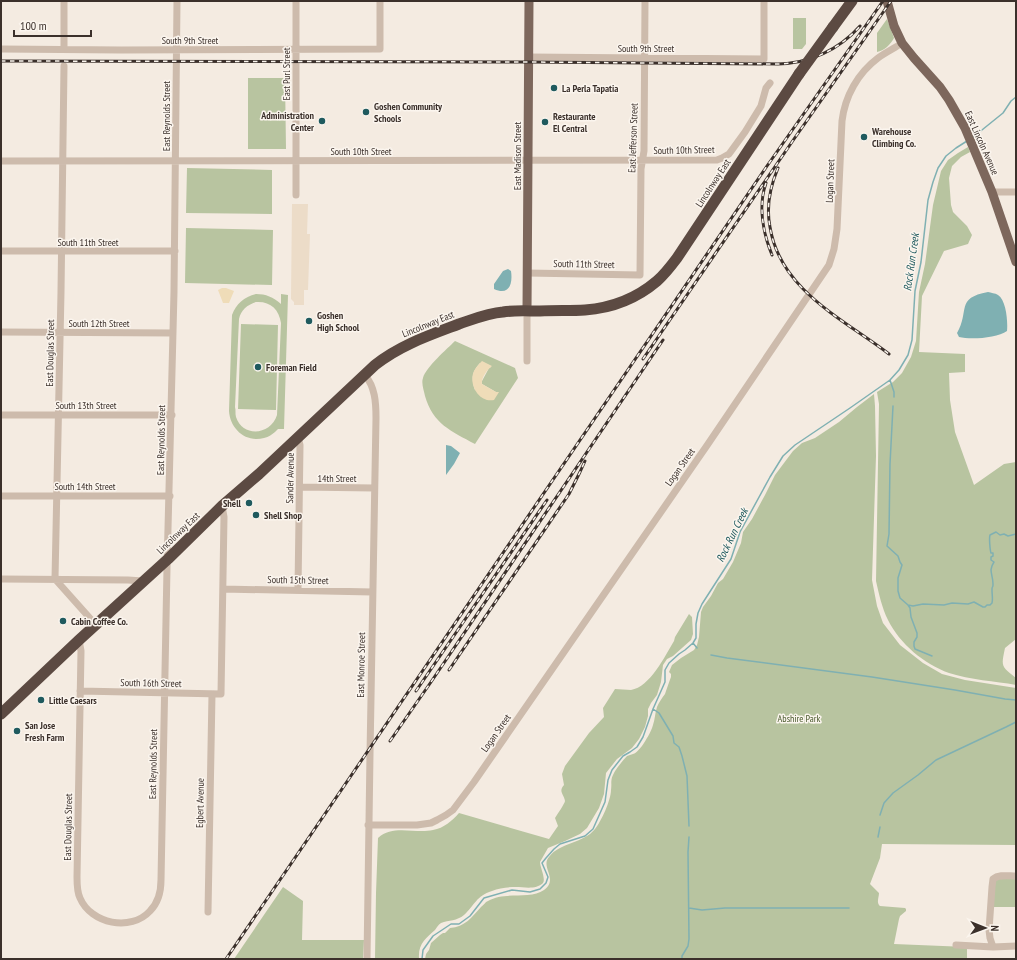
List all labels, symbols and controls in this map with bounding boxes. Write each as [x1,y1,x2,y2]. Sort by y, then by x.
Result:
scale bar [14,12,91,38]
text: 100 m [20,18,47,33]
street label: South 9th Street [162,34,219,47]
street label: South 9th Street [618,42,675,55]
street label: East Purl Street [280,47,293,101]
street label: East Reynolds Street [160,81,173,151]
place label: La Perla Tapatia [562,82,618,95]
marker: La Perla Tapatia [549,83,559,93]
place label: Goshen Community Schools [374,100,443,125]
street label: East Jefferson Street [625,103,641,173]
marker: Goshen Community Schools [361,107,371,117]
place label: Administration Center [260,109,315,134]
street label: East Lincoln Avenue [962,109,1002,177]
place label: Restaurante El Central [553,110,596,135]
marker: Administration Center [317,116,327,126]
marker: Restaurante El Central [540,117,550,127]
street label: East Madison Street [511,122,524,190]
place label: Warehouse Climbing Co. [871,125,916,150]
marker: Warehouse Climbing Co. [859,132,869,142]
street label: South 10th Street [653,143,715,157]
street label: South 10th Street [330,145,392,158]
street label: Lincolnway East [693,156,734,210]
street label: Logan Street [823,159,837,203]
water label: Rock Run Creek [900,230,922,292]
street label: South 11th Street [57,236,119,249]
street label: South 11th Street [553,257,615,271]
street label: Lincolnway East [400,308,456,340]
place label: Goshen High School [317,309,360,334]
marker: Goshen High School [304,316,314,326]
street label: South 12th Street [68,317,130,330]
street label: East Douglas Street [43,319,57,387]
place label: Foreman Field [266,361,317,374]
marker: Foreman Field [253,362,263,372]
street label: South 13th Street [55,399,117,412]
street label: East Reynolds Street [154,405,168,475]
street label: Logan Street [662,445,698,489]
street label: Sander Avenue [283,452,297,504]
street label: 14th Street [318,472,357,485]
street label: South 14th Street [54,480,116,493]
place label: Shell [223,497,242,510]
marker: Shell [244,498,254,508]
water label: Rock Run Creek [713,504,752,564]
street label: Lincolnway East [154,509,202,557]
place label: Shell Shop [264,509,302,522]
marker: Shell Shop [251,510,261,520]
street label: South 15th Street [267,573,329,587]
place label: Cabin Coffee Co. [71,615,128,628]
marker: Cabin Coffee Co. [58,616,68,626]
street label: East Monroe Street [354,632,368,698]
street label: South 16th Street [120,676,182,690]
place label: Little Caesars [49,694,97,707]
marker: Little Caesars [36,695,46,705]
street label: Logan Street [478,711,514,755]
park label: Abshire Park [778,712,821,725]
place label: San Jose Fresh Farm [25,719,65,744]
marker: San Jose Fresh Farm [12,726,22,736]
street label: East Reynolds Street [146,729,160,799]
street label: Egbert Avenue [193,778,207,828]
street label: East Douglas Street [61,793,75,861]
north arrow [965,908,1005,948]
text: N [988,925,1002,931]

